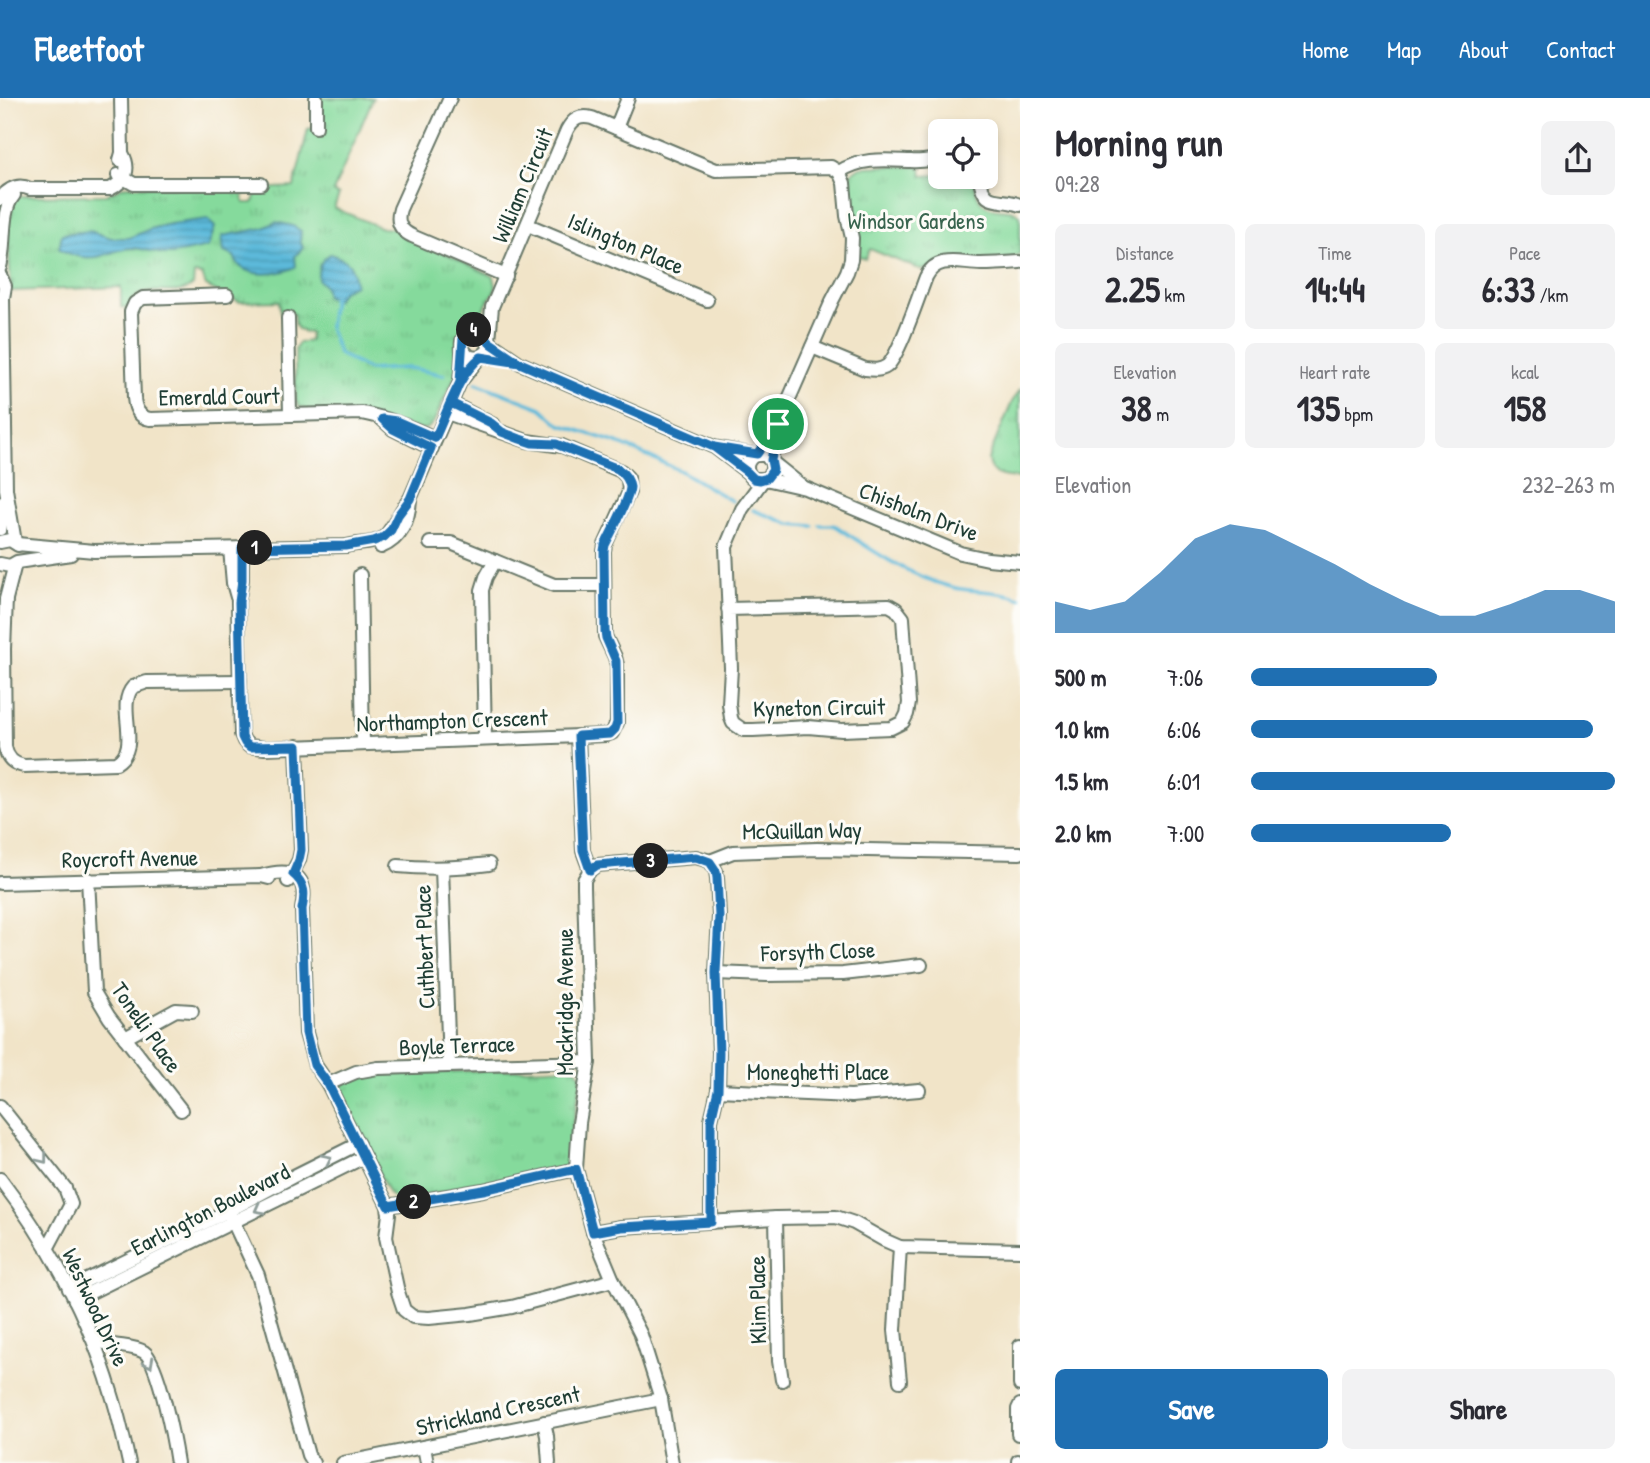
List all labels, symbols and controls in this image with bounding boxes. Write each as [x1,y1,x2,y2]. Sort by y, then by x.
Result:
text: Fleetfoot [35,27,144,71]
text: Home [1302,33,1349,65]
text: Map [1387,33,1421,65]
text: About [1459,33,1508,65]
text: Contact [1546,33,1615,65]
text: Morning run [1055,116,1223,168]
map controls [928,119,998,189]
button: locate [928,119,998,189]
button: share [1541,121,1615,195]
street label: William Circuit [484,122,561,247]
text: 09:28 [1055,168,1100,199]
street label: Islington Place [563,205,689,281]
park label: Windsor Gardens [847,205,985,236]
text: Distance [1116,240,1174,266]
text: Time [1318,240,1352,266]
text: Pace [1509,240,1541,266]
text: 2.25 [1105,266,1160,313]
text: 14:44 [1305,266,1365,313]
text: 6:33 [1482,266,1535,313]
text: km [1160,282,1185,308]
text: /km [1535,282,1568,308]
pin: 4 [456,313,491,348]
text: 4 [470,316,477,342]
text: Elevation [1113,359,1177,385]
text: Heart rate [1300,359,1370,385]
text: kcal [1511,359,1539,385]
street label: Emerald Court [158,379,281,413]
text: 38 [1121,385,1152,432]
text: 135 [1297,385,1340,432]
text: 158 [1504,385,1546,432]
pin [748,394,808,454]
text: m [1152,401,1169,427]
text: bpm [1340,401,1373,427]
icon: arrive [759,405,797,443]
text: Elevation [1055,469,1131,500]
text: 232–263 m [1522,469,1615,500]
street label: Chisholm Drive [855,474,983,548]
pin: 1 [238,531,272,566]
text: 1 [251,534,258,560]
text: 500 m [1055,662,1106,693]
text: 7:06 [1167,662,1203,693]
street label: Kyneton Circuit [753,690,886,724]
street label: Northampton Crescent [356,701,549,739]
text: 1.0 km [1055,714,1109,745]
text: 6:06 [1167,714,1201,745]
text: 1.5 km [1055,766,1108,797]
text: 6:01 [1167,766,1200,797]
street label: McQuillan Way [742,813,862,847]
text: 2.0 km [1055,818,1111,849]
text: 7:00 [1167,818,1204,849]
street label: Roycroft Avenue [62,841,198,875]
pin: 3 [634,844,668,878]
text: 3 [646,847,655,873]
street label: Cuthbert Place [406,884,442,1010]
street label: Mockridge Avenue [549,928,580,1076]
street label: Forsyth Close [759,934,876,969]
street label: Tonelli Place [104,975,190,1079]
street label: Boyle Terrace [399,1027,515,1063]
street label: Moneghetti Place [747,1056,889,1087]
one-way arrow [34,1152,47,1164]
one-way arrow [320,1154,332,1168]
street label: Earlington Boulevard [125,1156,295,1262]
pin: 2 [396,1184,432,1220]
text: 2 [409,1188,418,1214]
one-way arrow [254,1200,266,1214]
street label: Westwood Drive [55,1243,137,1371]
street label: Klim Place [741,1255,773,1345]
one-way arrow [141,1355,155,1368]
button: Save [1055,1369,1328,1449]
button: Share [1342,1369,1615,1449]
street label: Strickland Crescent [413,1377,584,1442]

